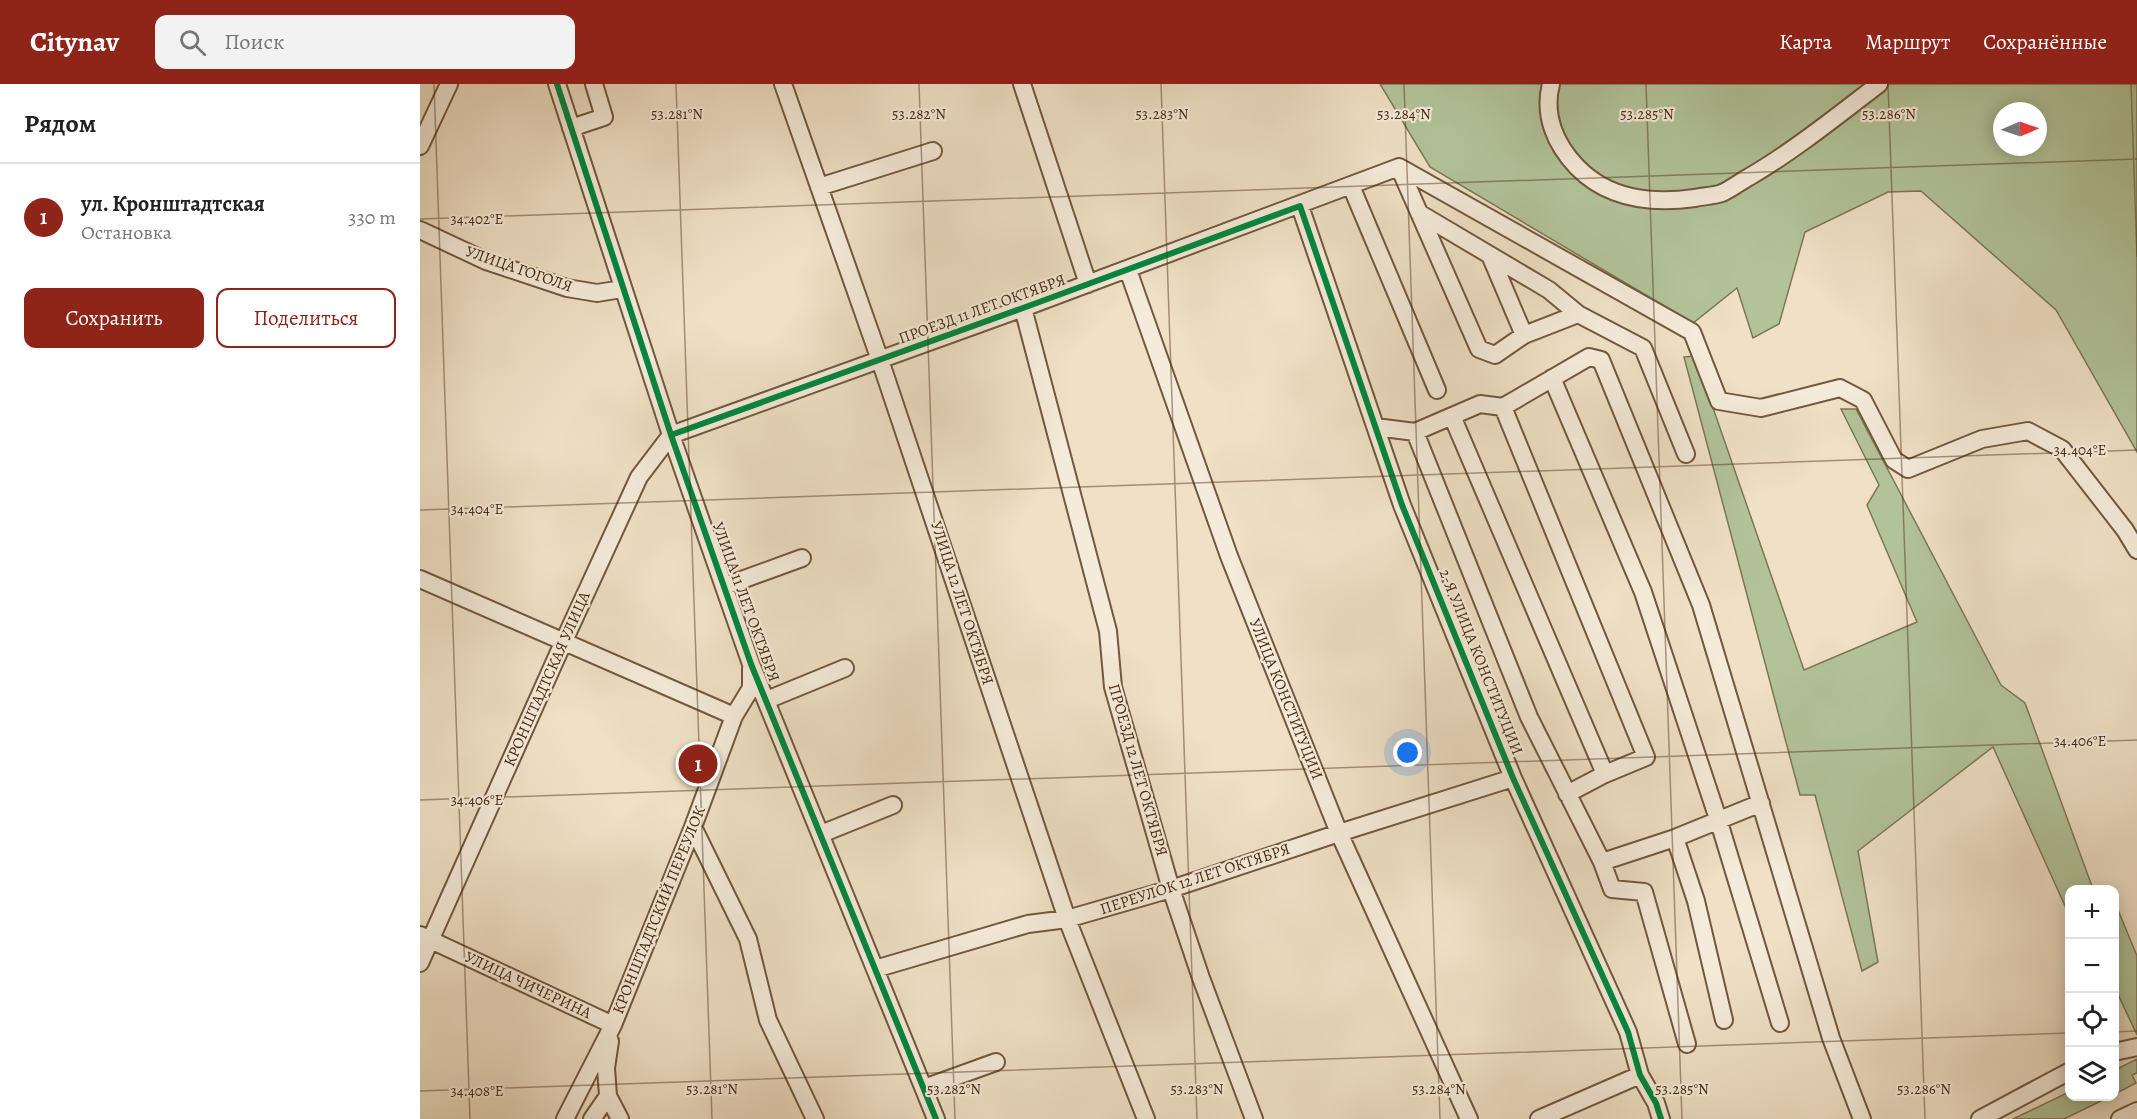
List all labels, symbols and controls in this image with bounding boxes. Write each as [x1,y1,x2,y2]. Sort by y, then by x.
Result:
search box [155,15,575,69]
text: Citynav [30,23,119,61]
icon: search [176,26,209,59]
text: Поиск [224,27,284,57]
text: Карта [1779,28,1832,56]
text: Маршрут [1865,28,1950,56]
text: Сохранённые [1983,28,2107,56]
north arrow [1993,102,2047,156]
text: 53.281°N [651,104,703,124]
text: 53.282°N [892,104,946,124]
text: 53.283°N [1135,104,1189,124]
text: 53.284°N [1377,104,1431,124]
text: 53.285°N [1620,104,1674,124]
text: 53.286°N [1862,104,1916,124]
text: Рядом [24,106,96,141]
text: ул. Кронштадтская [81,189,265,219]
text: 1 [40,204,47,231]
text: 330 m [348,204,396,231]
text: 34.402°E [451,209,503,229]
text: Остановка [81,219,172,246]
street label: УЛИЦА ГОГОЛЯ [463,240,576,298]
street label: ПРОЕЗД 11 ЛЕТ ОКТЯБРЯ [895,268,1069,350]
button: Сохранить [24,288,204,348]
button: Поделиться [216,288,396,348]
text: 34.404°E [2054,440,2106,460]
text: 34.404°E [451,499,503,519]
street label: УЛИЦА 12 ЛЕТ ОКТЯБРЯ [925,518,999,688]
street label: УЛИЦА 11 ЛЕТ ОКТЯБРЯ [707,519,785,685]
street label: 2-Я УЛИЦА КОНСТИТУЦИИ [1434,566,1528,758]
street label: КРОНШТАДТСКАЯ УЛИЦА [498,587,596,770]
street label: УЛИЦА КОНСТИТУЦИИ [1244,615,1328,783]
street label: ПРОЕЗД 12 ЛЕТ ОКТЯБРЯ [1103,681,1173,859]
text: 34.406°E [2054,731,2106,751]
your location [1393,738,1422,767]
pin: 1 [678,742,718,786]
text: 34.406°E [451,790,503,810]
street label: КРОНШТАДТСКИЙ ПЕРЕУЛОК [607,802,711,1017]
street label: ПЕРЕУЛОК 12 ЛЕТ ОКТЯБРЯ [1097,838,1293,920]
map controls [2065,885,2119,1101]
button: + [2065,885,2119,939]
button: − [2065,939,2119,993]
street label: УЛИЦА ЧИЧЕРИНА [461,946,596,1024]
button: locate [2065,993,2119,1047]
button: layers [2065,1047,2119,1101]
text: 53.281°N [686,1079,738,1099]
text: 53.282°N [927,1079,981,1099]
text: 53.283°N [1170,1079,1224,1099]
text: 53.284°N [1412,1079,1466,1099]
text: 53.285°N [1655,1079,1709,1099]
text: 53.286°N [1897,1079,1951,1099]
text: 34.408°E [450,1081,504,1101]

